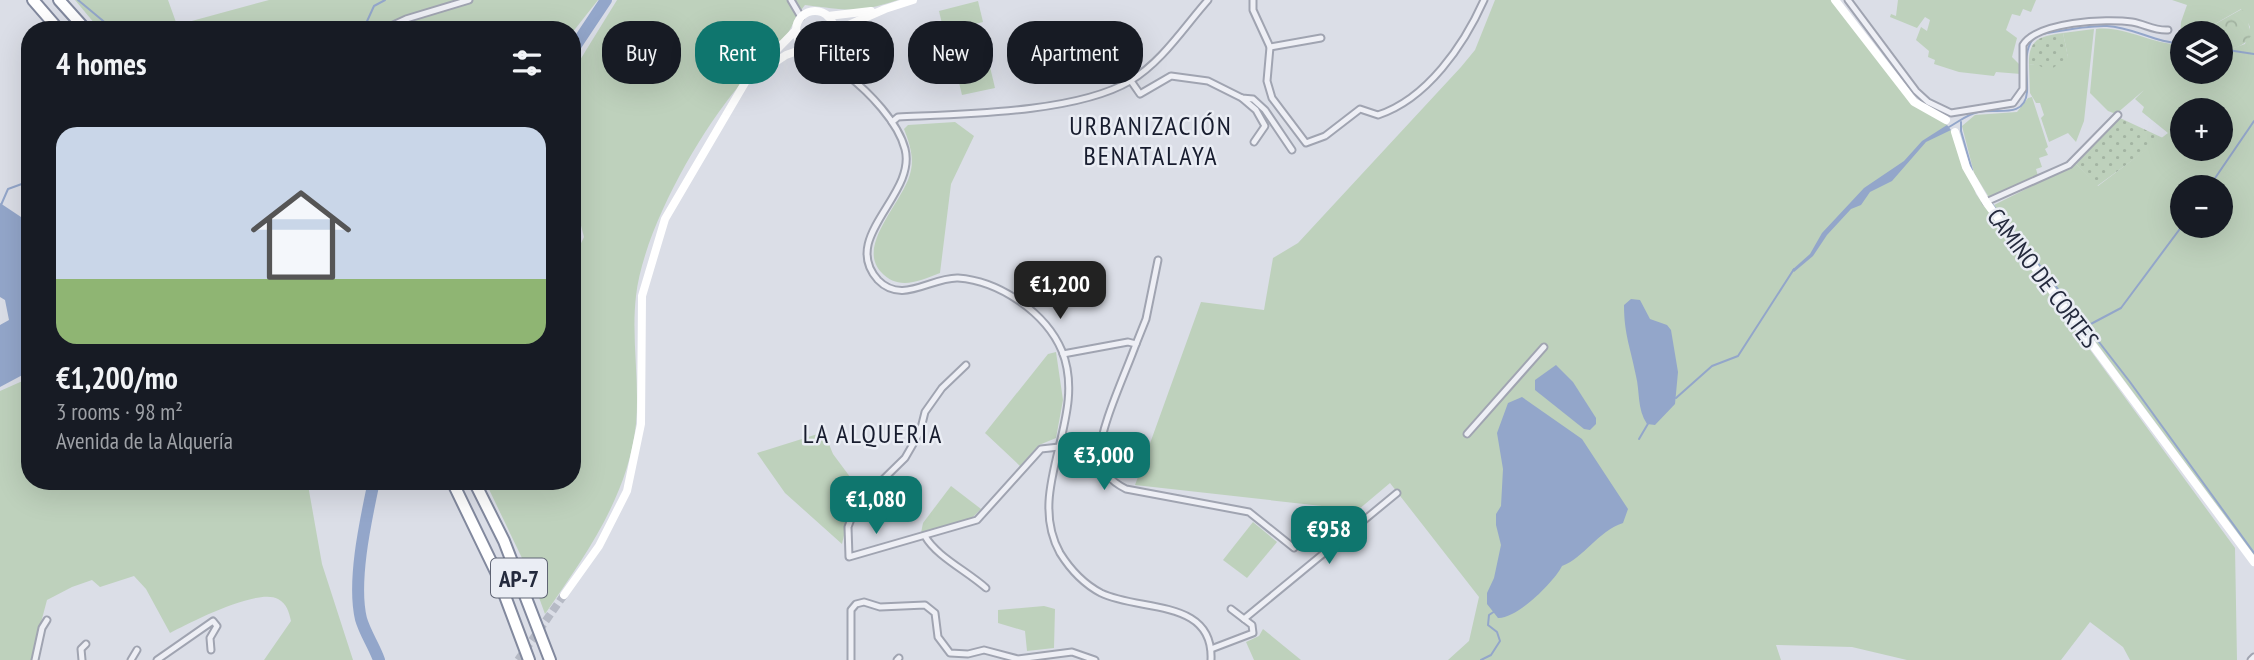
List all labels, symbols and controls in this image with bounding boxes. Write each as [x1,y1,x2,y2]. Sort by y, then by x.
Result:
chip: Buy [602,21,681,84]
chip: Rent [695,21,780,84]
chip: Filters [794,21,894,84]
chip: New [908,21,993,84]
chip: Apartment [1007,21,1143,84]
map controls [2170,21,2233,238]
button: layers [2170,21,2233,84]
text: 4 homes [56,44,147,83]
icon: filters [508,44,546,82]
button: + [2170,98,2233,161]
district label: URBANIZACIÓN BENATALAYA [1069,109,1233,172]
icon: home [238,172,364,298]
button: − [2170,175,2233,238]
street label: CAMINO DE CORTES [1980,202,2106,354]
pin: €1,200 [1003,262,1117,321]
text: €1,200 [1030,269,1090,298]
text: €1,200/mo [56,358,178,397]
text: 3 rooms · 98 m² [56,397,183,426]
district label: LA ALQUERIA [803,417,943,450]
text: Avenida de la Alquería [56,426,233,455]
pin: €3,000 [1047,433,1161,492]
text: €3,000 [1074,440,1134,469]
pin: €1,080 [819,476,933,536]
text: €1,080 [846,484,906,513]
pin: €958 [1288,506,1370,566]
text: €958 [1307,514,1351,543]
road number: AP-7 [491,558,547,598]

